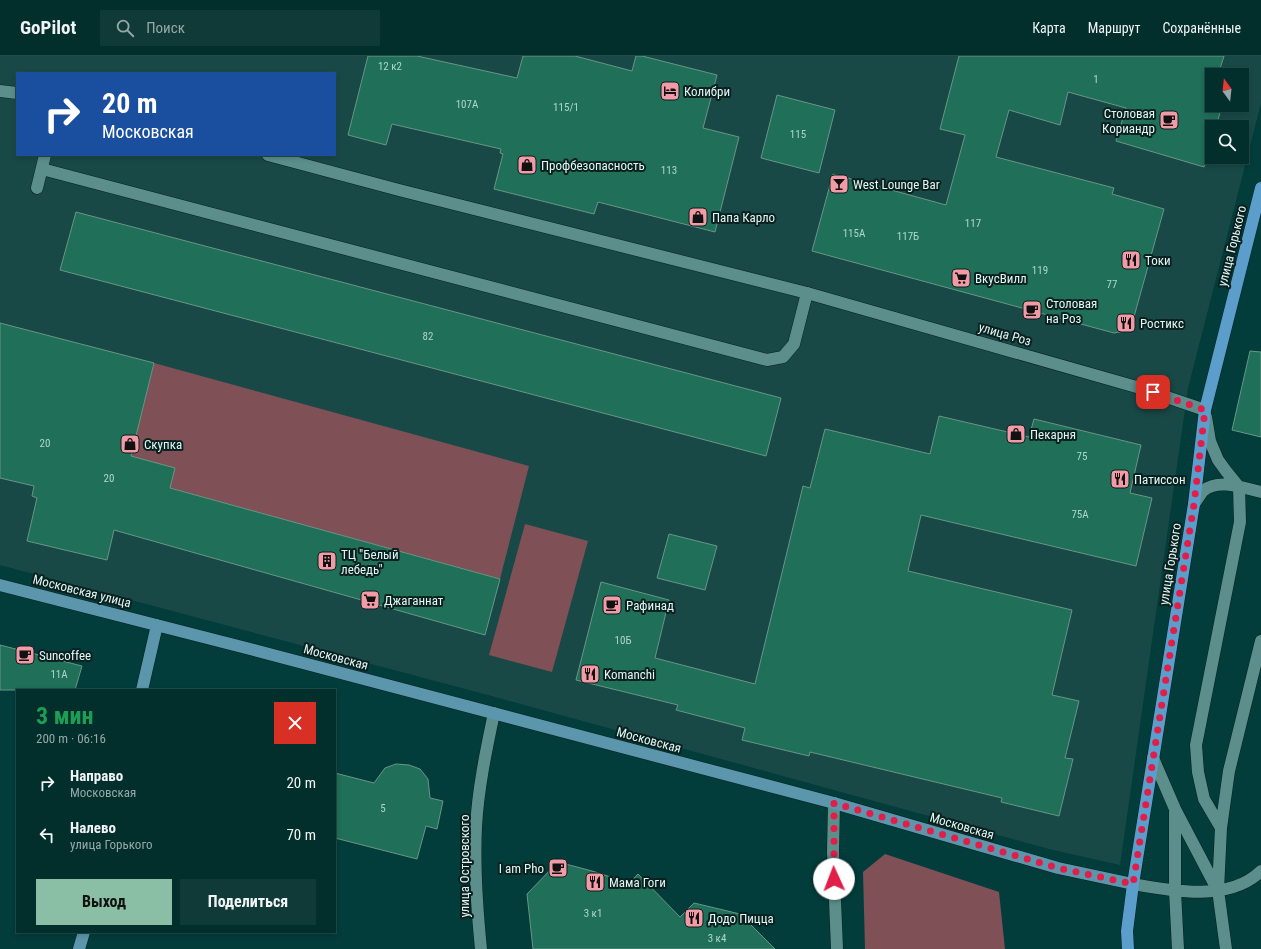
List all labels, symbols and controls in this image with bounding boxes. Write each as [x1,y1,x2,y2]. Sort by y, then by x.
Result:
search box [100,10,380,46]
text: GoPilot [20,16,76,39]
icon: search [114,17,136,39]
text: Поиск [146,19,185,37]
text: Карта [1032,20,1066,36]
text: Маршрут [1088,20,1140,36]
text: Сохранённые [1162,20,1241,36]
house number: 12 к2 [378,60,402,73]
north arrow [1205,68,1249,112]
map controls [1205,68,1249,164]
house number: 1 [1093,73,1099,86]
hotel icon: Колибри [659,80,681,102]
place label: Колибри [684,84,730,99]
text: 20 m [102,87,158,120]
icon: right [36,88,88,140]
house number: 107А [456,98,479,111]
house number: 115/1 [553,101,579,114]
place label: Столовая Кориандр [1102,106,1155,136]
cafe icon: Столовая Кориандр [1158,109,1180,131]
button: search [1205,120,1249,164]
text: Московская [102,121,194,142]
house number: 115 [790,128,806,141]
shop icon: Профбезопасность [516,154,538,176]
place label: Профбезопасность [541,158,645,173]
house number: 113 [661,164,677,177]
bar icon: West Lounge Bar [828,173,850,195]
place label: West Lounge Bar [853,177,940,192]
street label: улица Горького [1215,204,1249,288]
shop icon: Папа Карло [687,206,709,228]
place label: Папа Карло [712,210,775,225]
house number: 117 [965,217,981,230]
house number: 115А [843,227,866,240]
house number: 117Б [897,230,919,243]
restaurant icon: Токи [1120,249,1142,271]
place label: Токи [1145,253,1171,268]
house number: 119 [1032,264,1048,277]
supermarket icon: ВкусВилл [950,267,972,289]
place label: ВкусВилл [975,271,1027,286]
house number: 77 [1107,278,1117,291]
place label: Столовая на Роз [1046,296,1097,326]
cafe icon: Столовая на Роз [1021,299,1043,321]
restaurant icon: Ростикс [1115,312,1137,334]
place label: Ростикс [1140,316,1184,331]
street label: улица Роз [977,319,1033,349]
house number: 82 [423,330,433,343]
pin [1136,375,1170,409]
icon: arrive [1142,381,1164,403]
shop icon: Пекарня [1005,423,1027,445]
place label: Пекарня [1030,427,1076,442]
shop icon: Скупка [119,433,141,455]
house number: 20 [40,437,50,450]
place label: Скупка [144,437,182,452]
house number: 75 [1077,450,1087,463]
restaurant icon: Патиссон [1109,468,1131,490]
house number: 20 [104,472,114,485]
place label: Патиссон [1134,472,1186,487]
house number: 75А [1071,508,1089,521]
street label: улица Горького [1156,522,1184,606]
place label: ТЦ "Белый лебедь" [341,547,399,577]
building icon: ТЦ "Белый лебедь" [316,550,338,572]
street label: Московская улица [31,572,133,610]
supermarket icon: Джаганнат [359,589,381,611]
place label: Джаганнат [384,593,444,608]
cafe icon: Рафинад [601,594,623,616]
place label: Рафинад [626,598,674,613]
house number: 10Б [615,634,631,647]
street label: Московская [302,641,370,673]
cafe icon: Suncoffee [14,644,36,666]
place label: Suncoffee [39,648,91,663]
restaurant icon: Komanchi [579,663,601,685]
place label: Komanchi [604,667,655,682]
house number: 11А [50,668,68,681]
text: 3 мин [36,702,94,730]
button: close [274,702,316,744]
street label: Московская [615,724,683,756]
text: 200 m · 06:16 [36,731,106,746]
text: Направо [70,767,123,785]
icon: right [36,772,58,794]
text: 20 m [286,774,316,792]
text: Московская [70,785,136,800]
house number: 5 [380,802,386,815]
street label: Московская [928,810,996,842]
street label: улица Островского [457,814,472,918]
text: Налево [70,819,116,837]
icon: left [36,824,58,846]
text: 70 m [286,826,316,844]
text: улица Горького [70,837,153,852]
cafe icon: I am Pho [547,857,569,879]
position arrow [813,858,855,900]
place label: I am Pho [499,861,544,876]
restaurant icon: Мама Гоги [584,871,606,893]
place label: Мама Гоги [609,875,666,890]
button: Выход [36,879,172,925]
button: Поделиться [180,879,316,925]
house number: 3 к1 [584,907,602,920]
restaurant icon: Додо Пицца [683,907,705,929]
place label: Додо Пицца [708,911,774,926]
house number: 3 к4 [708,932,727,945]

